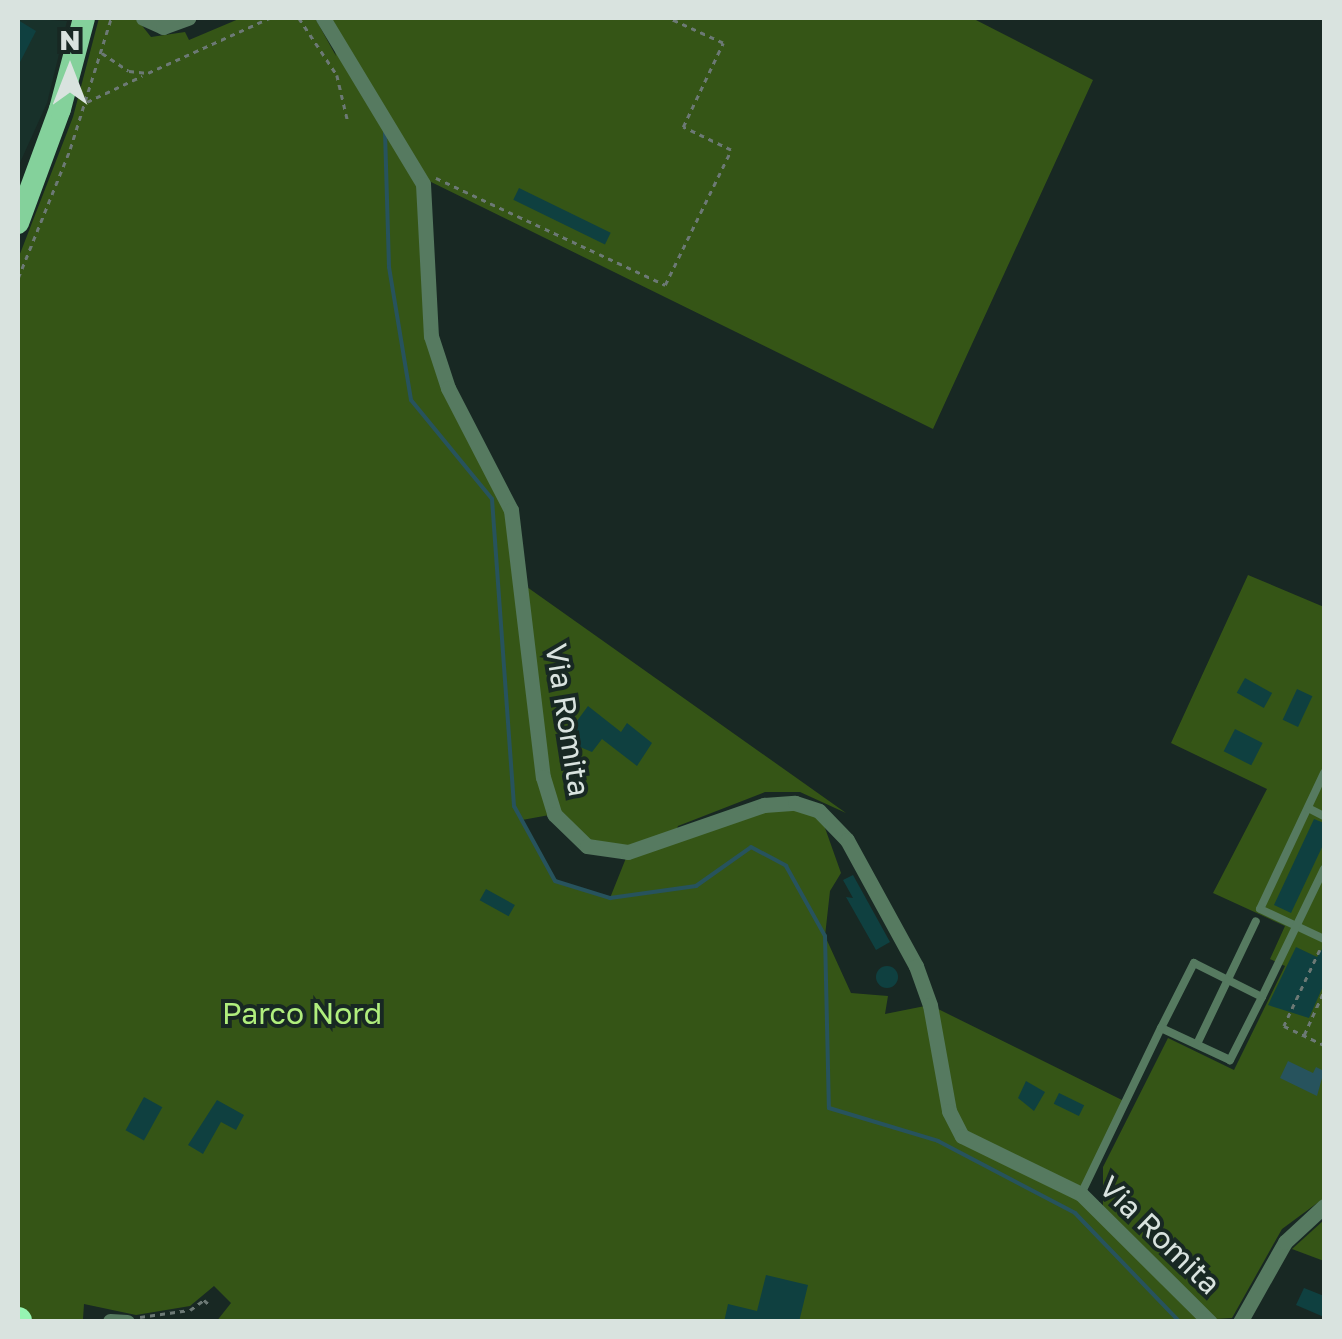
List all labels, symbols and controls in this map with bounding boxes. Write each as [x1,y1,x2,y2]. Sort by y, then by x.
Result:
north arrow [20,20,120,120]
text: N [59,23,81,56]
street label: Via Romita [538,641,598,799]
park label: Parco Nord [222,995,382,1031]
street label: Via Romita [1092,1168,1228,1302]

